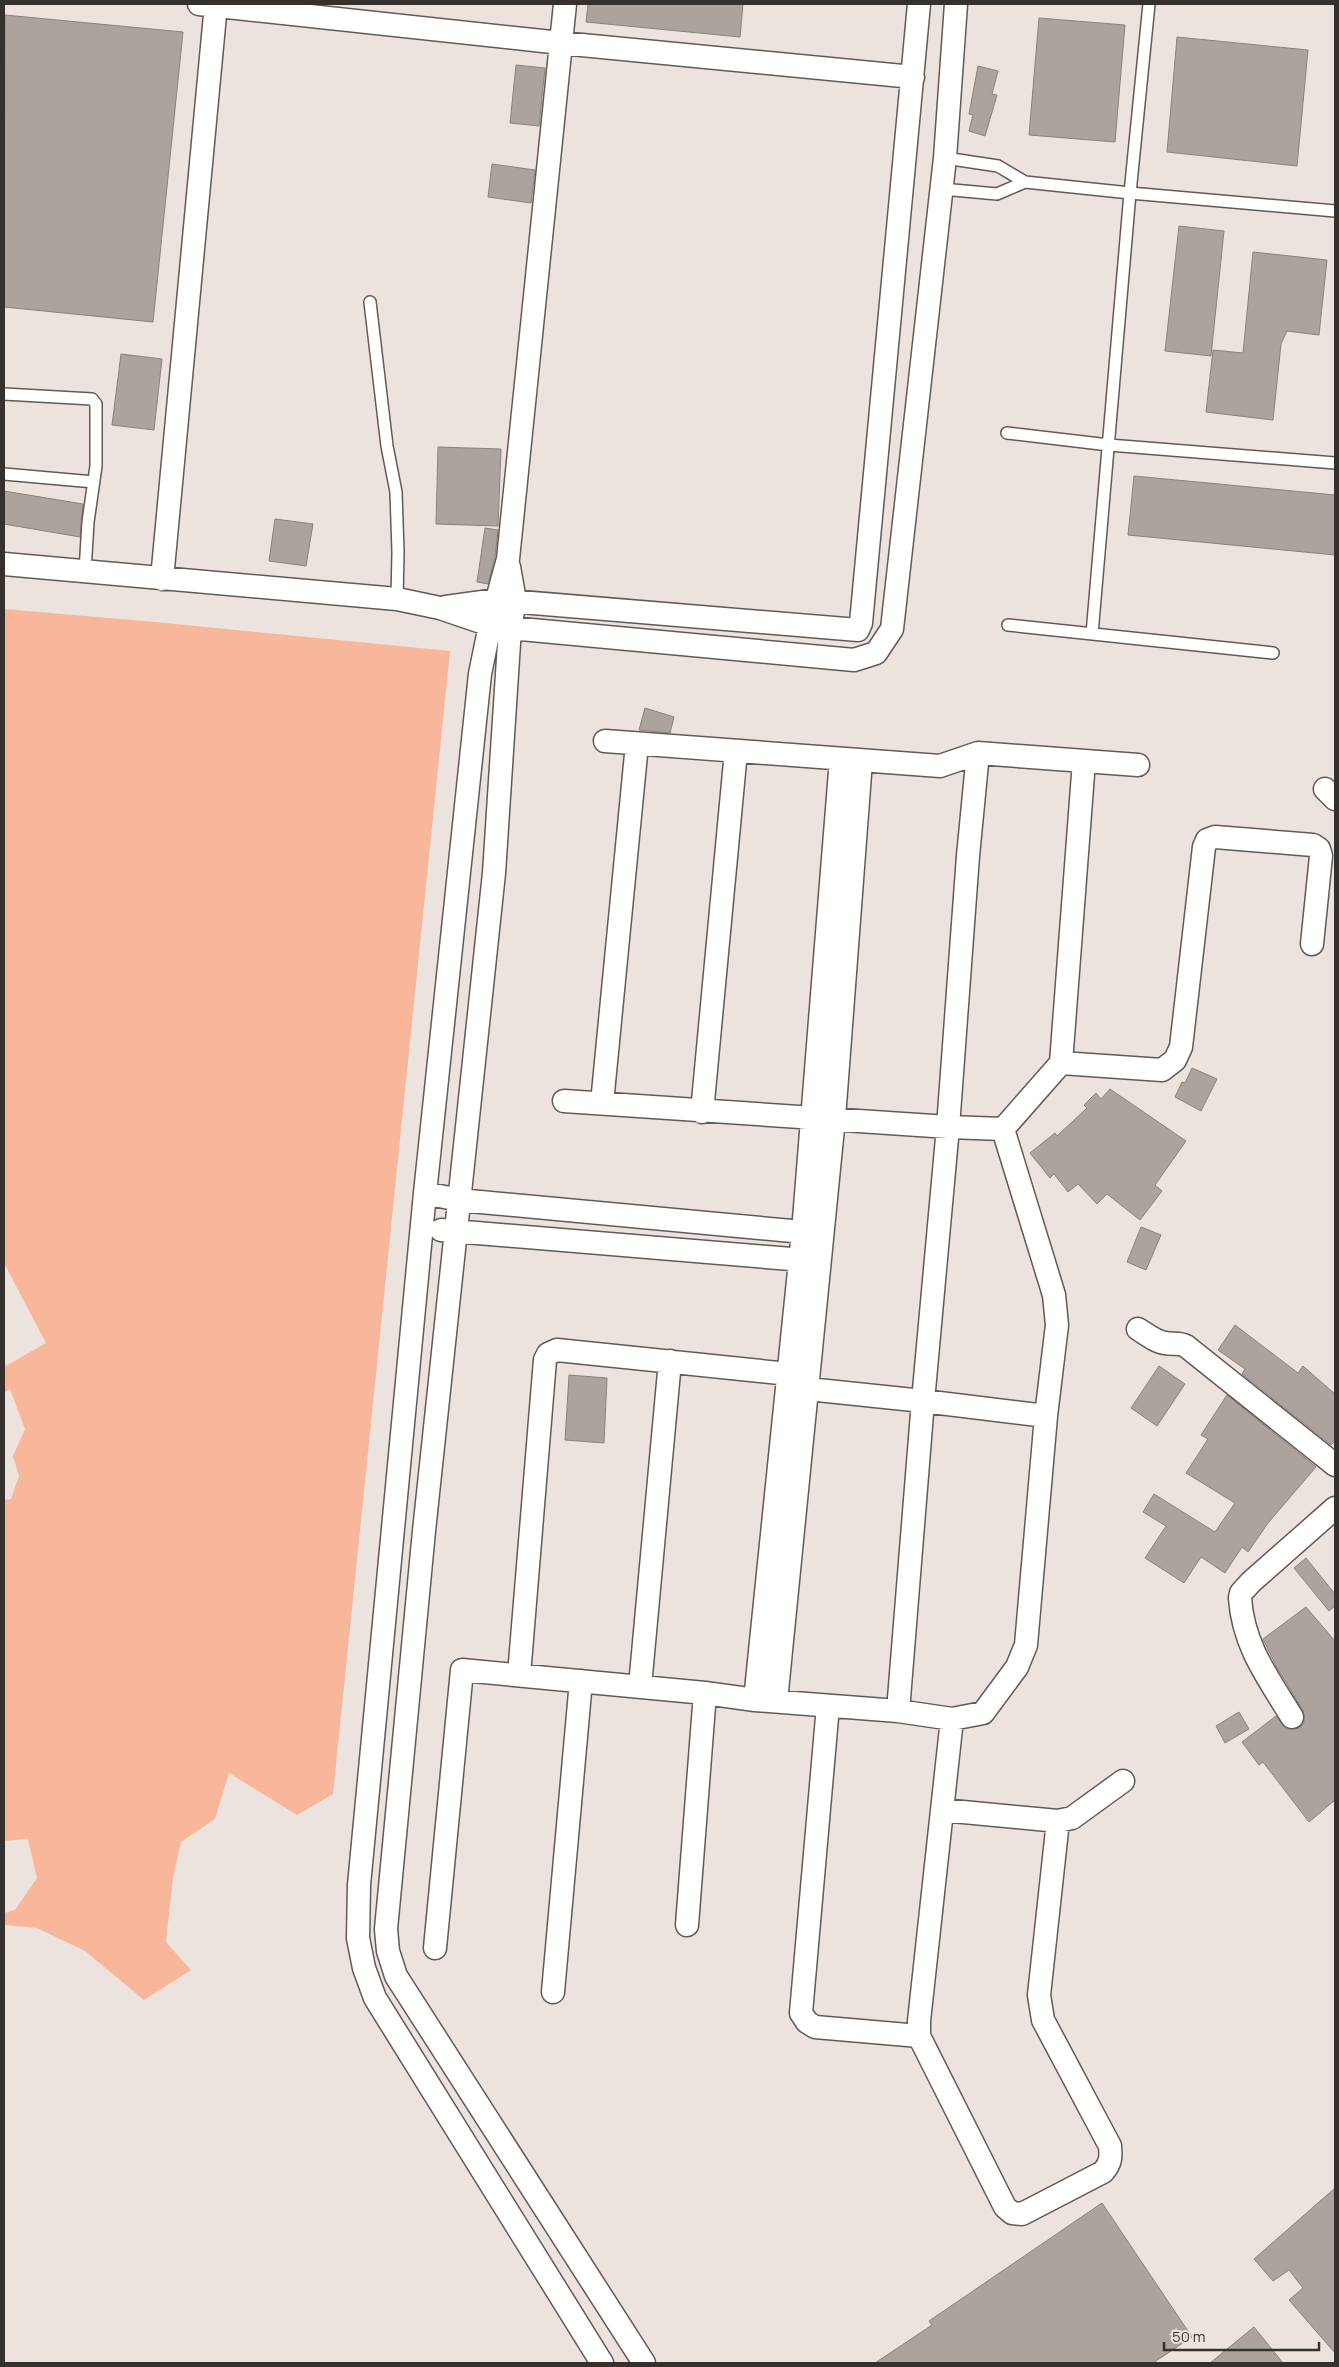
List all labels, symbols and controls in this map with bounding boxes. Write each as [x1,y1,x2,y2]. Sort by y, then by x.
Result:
scale bar [1164,2320,1319,2352]
text: 50 m [1172,2326,1206,2347]

